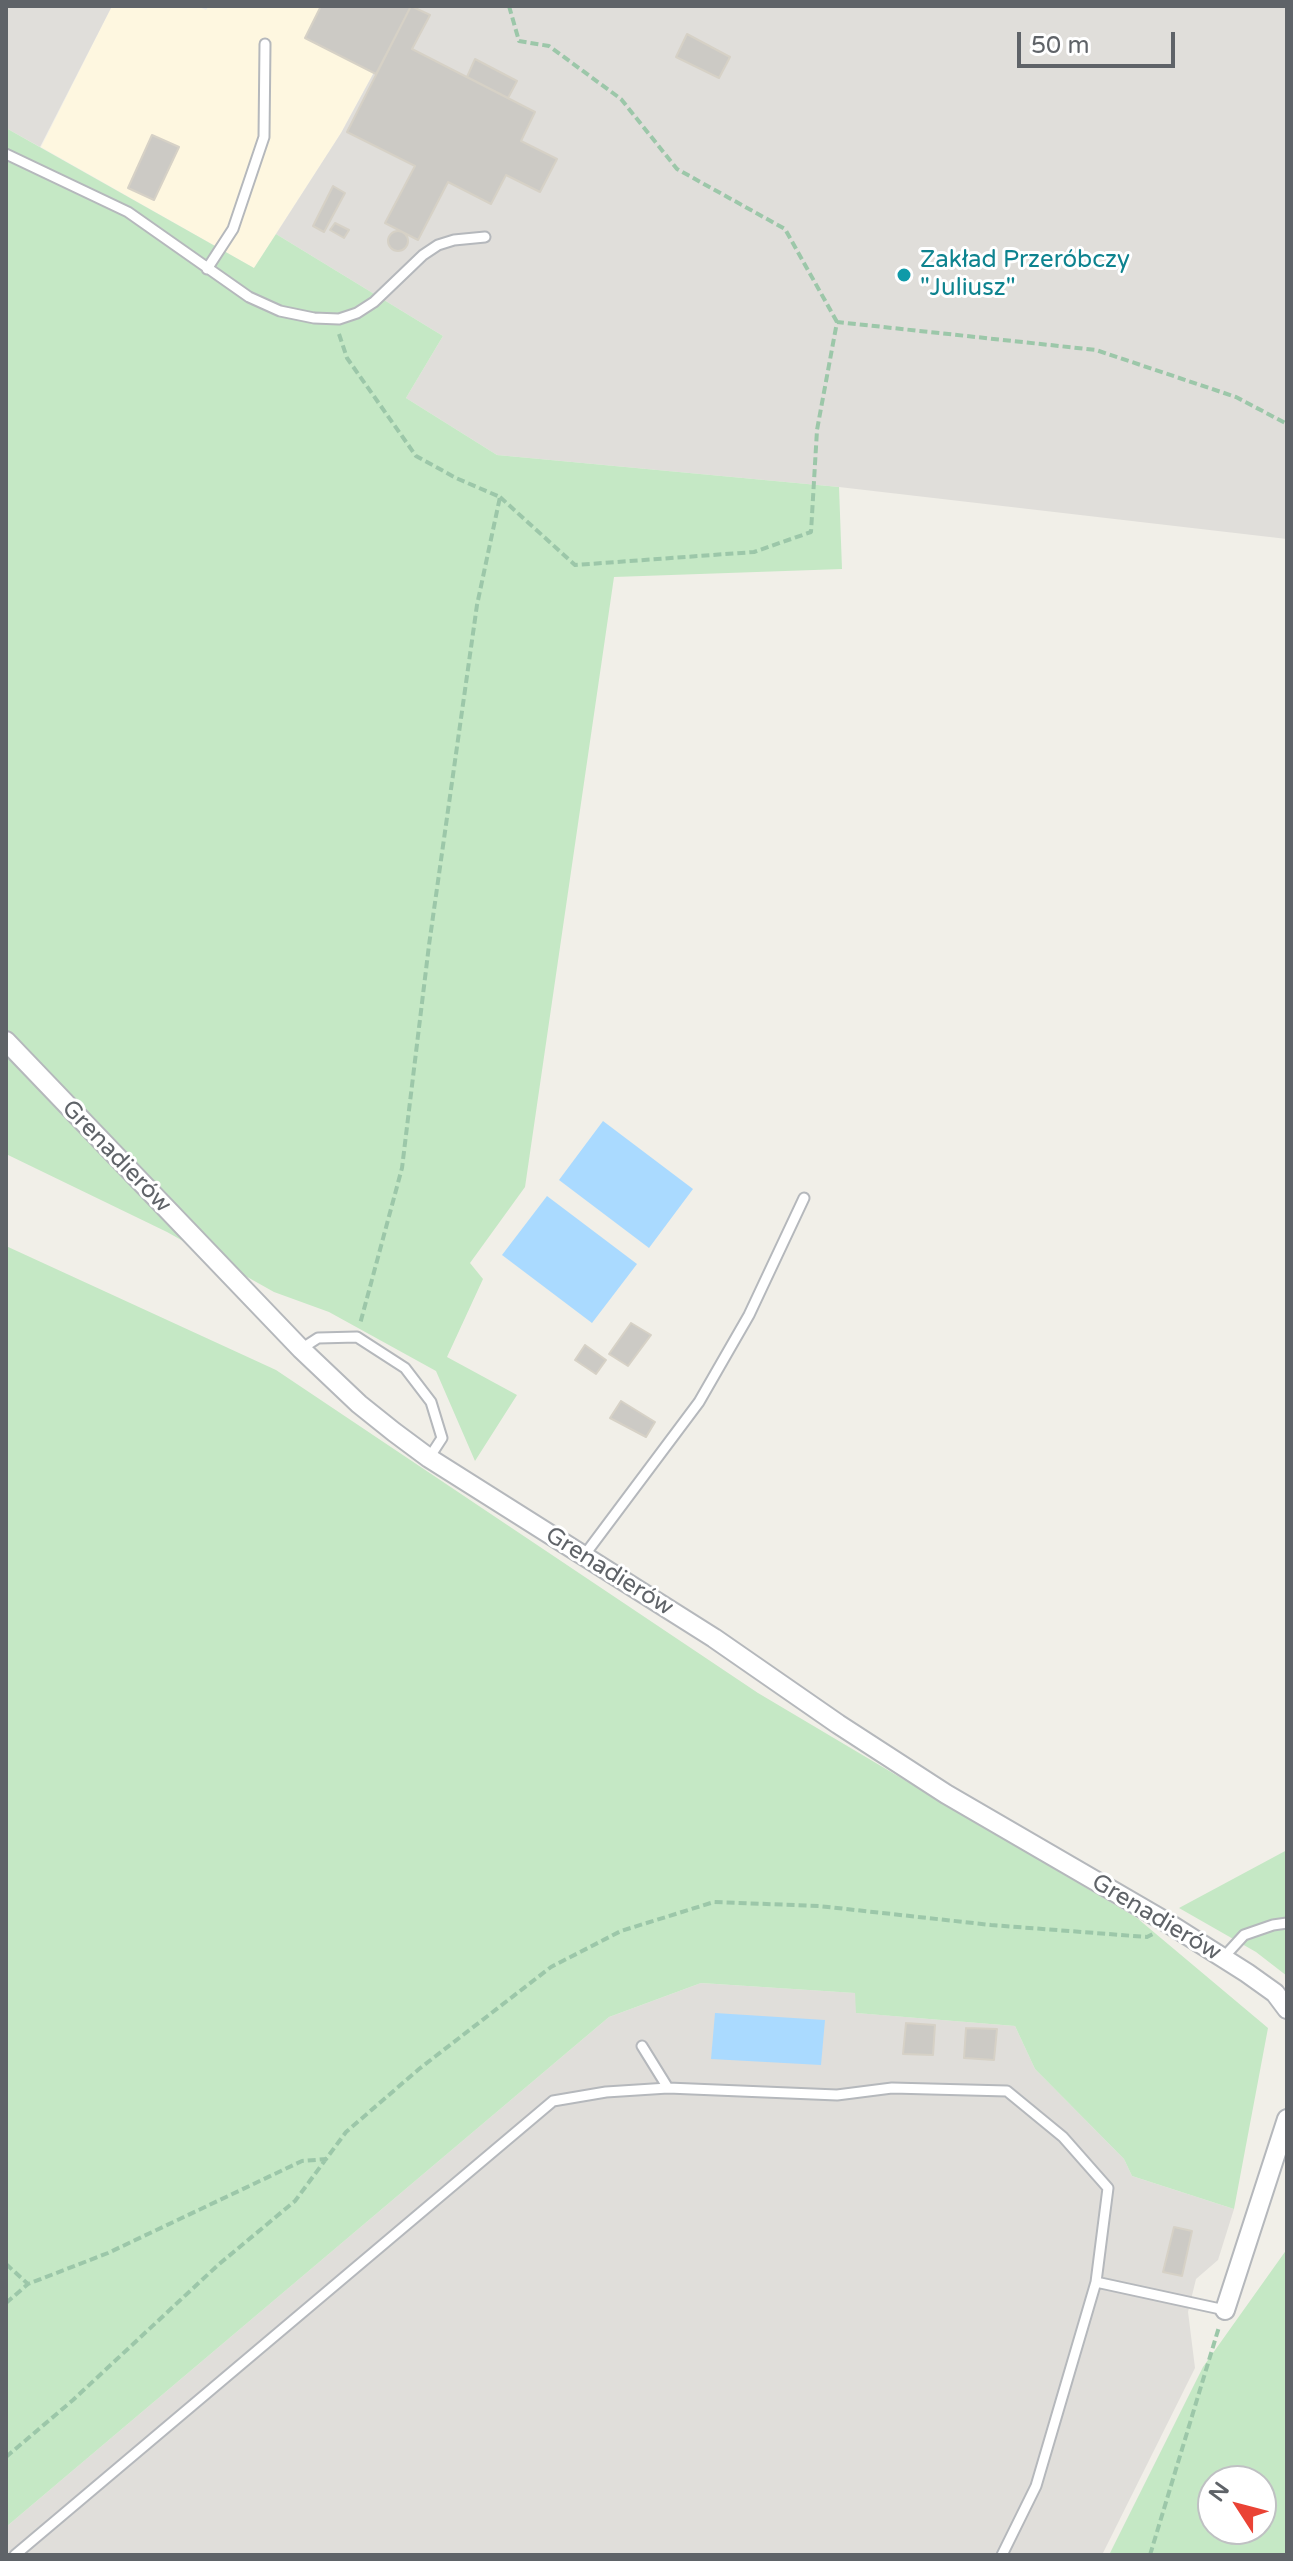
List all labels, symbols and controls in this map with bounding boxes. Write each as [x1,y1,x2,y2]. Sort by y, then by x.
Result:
scale bar [1021,16,1179,66]
text: 50 m [1031,31,1089,60]
place label: Zakład Przeróbczy "Juliusz" [920,247,1130,303]
marker: Zakład Przeróbczy "Juliusz" [895,266,913,284]
street label: Grenadierów [55,1095,177,1219]
street label: Grenadierów [540,1521,678,1623]
street label: Grenadierów [1086,1868,1226,1968]
north arrow [1197,2465,1277,2545]
text: N [1203,2477,1235,2507]

